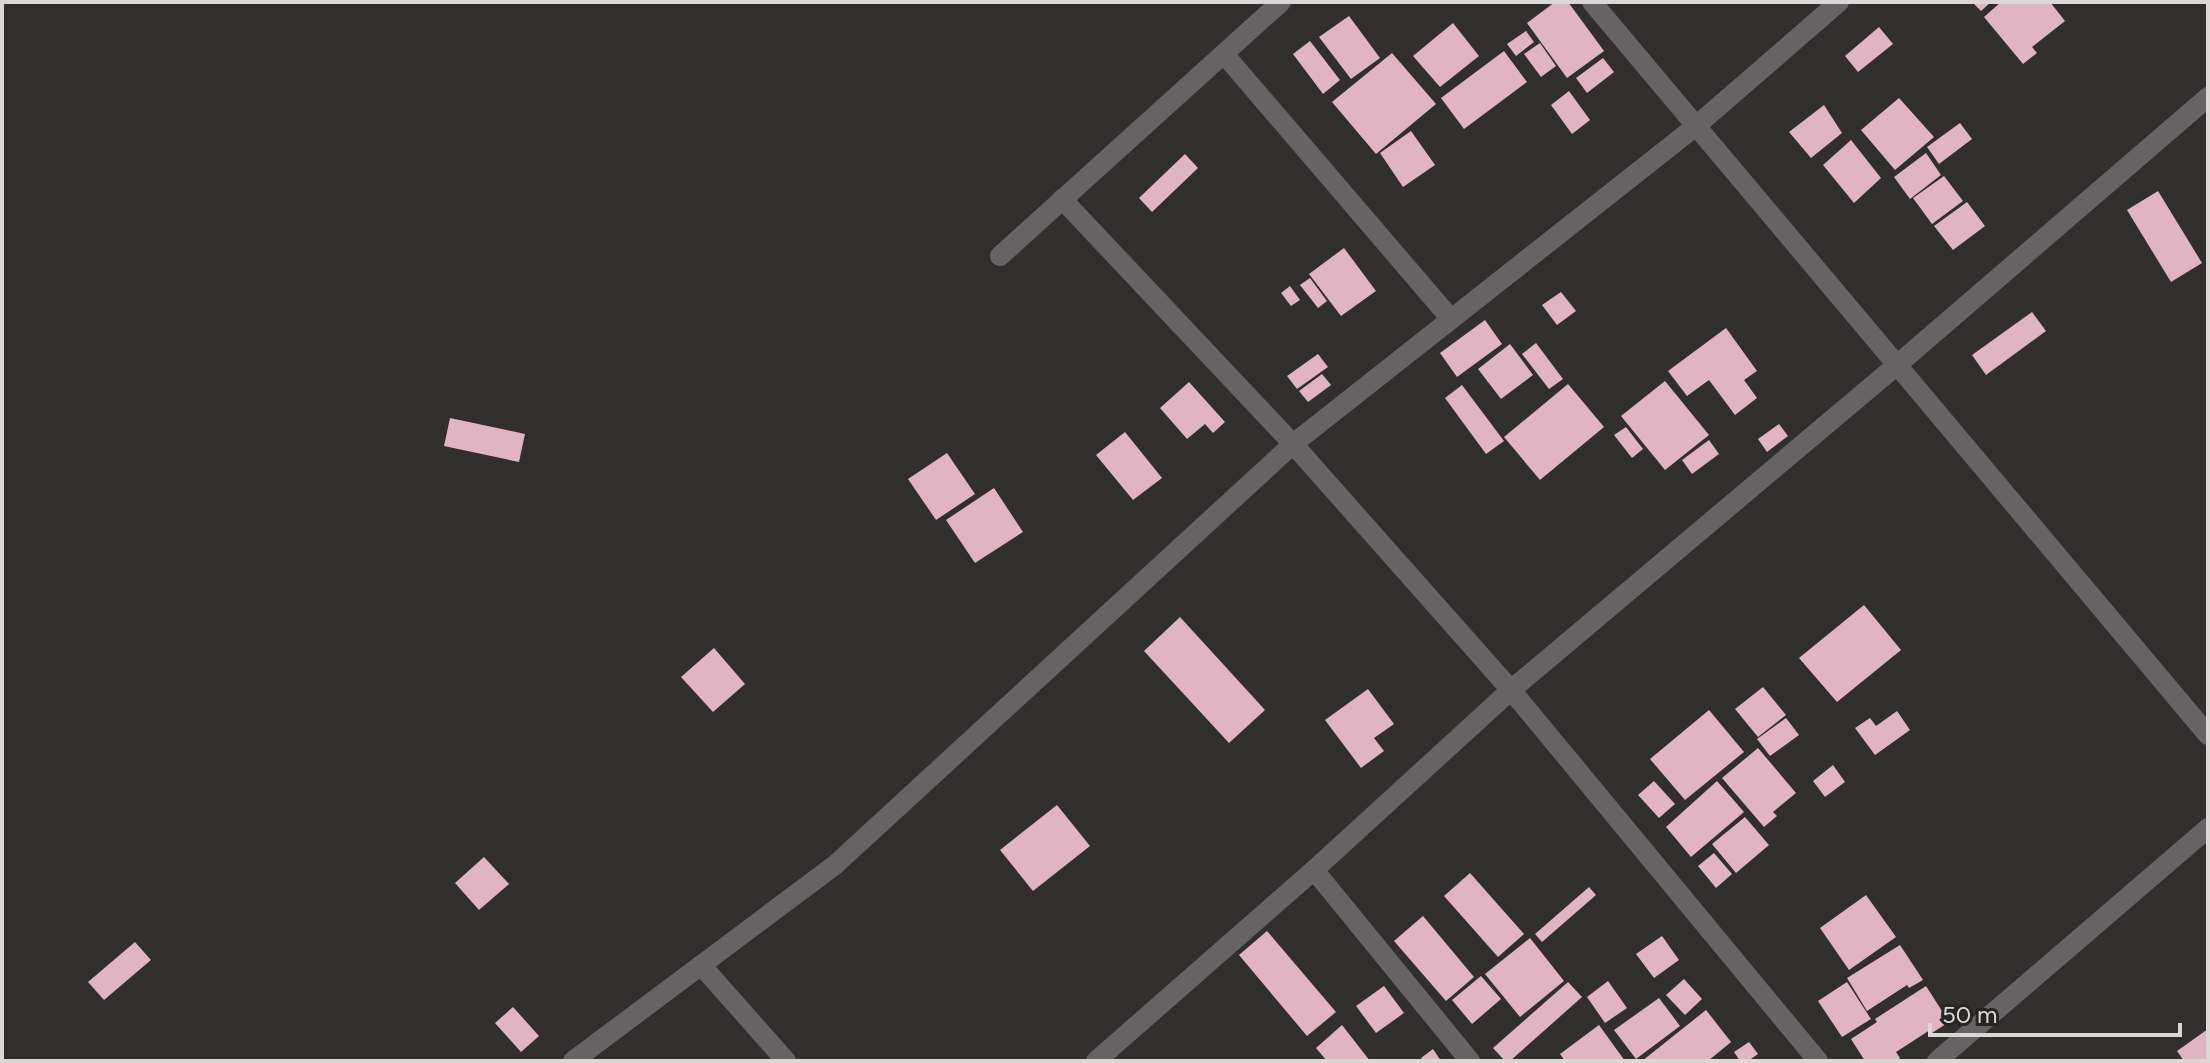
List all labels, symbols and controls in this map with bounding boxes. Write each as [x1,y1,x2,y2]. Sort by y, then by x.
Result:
scale bar [1930,987,2180,1037]
text: 50 m [1942,1000,1998,1029]

